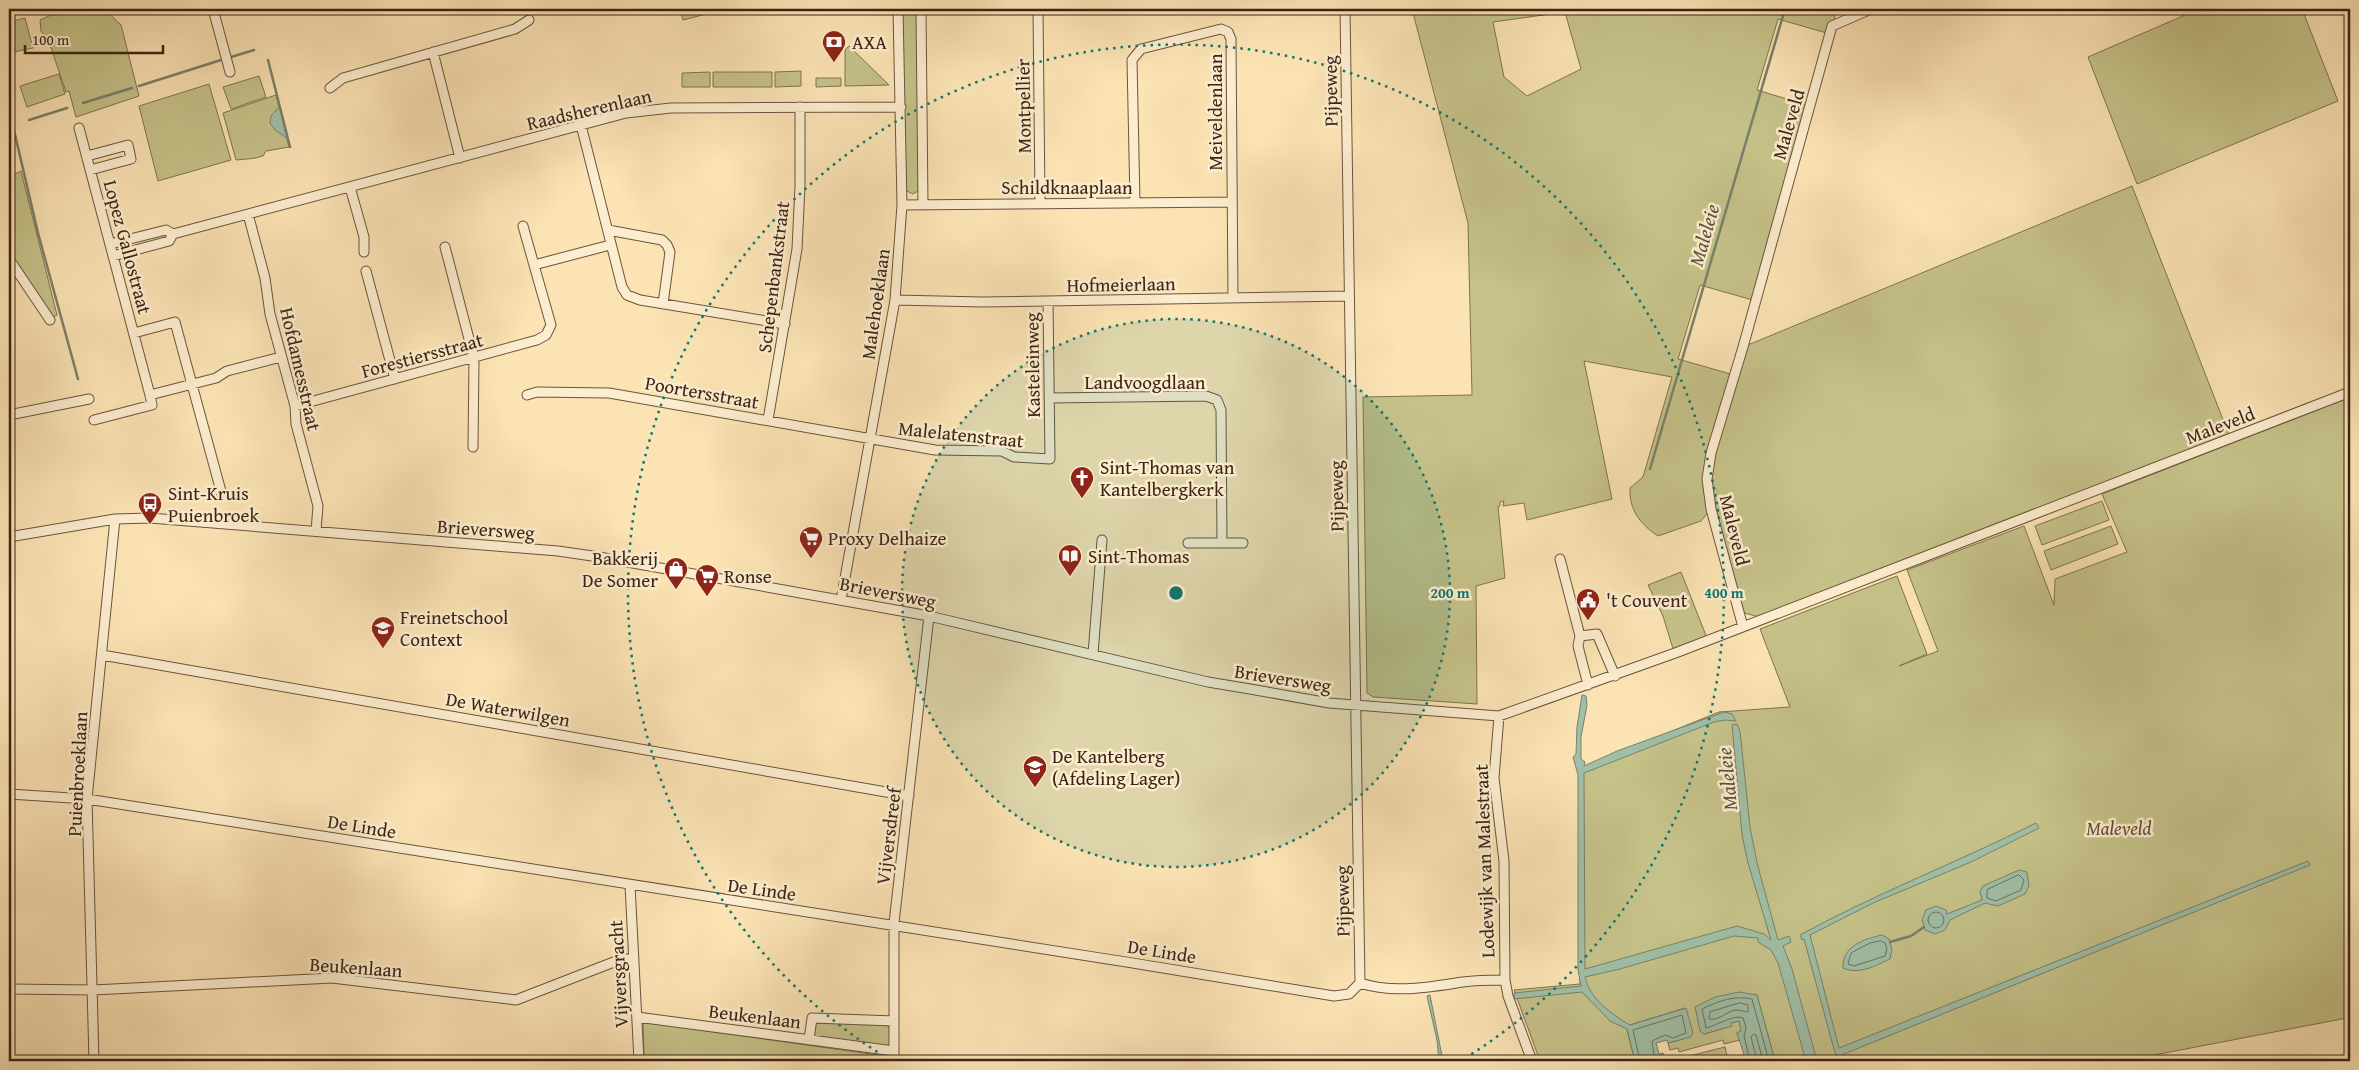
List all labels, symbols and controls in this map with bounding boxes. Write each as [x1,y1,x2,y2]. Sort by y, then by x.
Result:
scale bar [25,22,162,54]
place label: AXA [852,28,887,56]
text: 100 m [32,29,70,50]
bank icon: AXA [821,29,847,63]
street label: Meiveldenlaan [1201,53,1229,170]
street label: Pijpeweg [1315,55,1345,127]
street label: Montpellier [1008,58,1038,154]
street label: Raadsherenlaan [524,81,654,137]
street label: Maleveld [1765,85,1812,163]
street label: Schildknaaplaan [1001,173,1133,201]
street label: Lopez Gallostraat [97,177,159,317]
street label: Schepenbankstraat [750,199,796,354]
water label: Maleleie [1681,200,1726,269]
street label: Malehoeklaan [853,246,897,361]
street label: Hofmeierlaan [1066,269,1176,299]
street label: Hofdamesstraat [273,304,329,434]
street label: Kasteleinweg [1017,312,1047,418]
street label: Forestiersstraat [358,325,486,385]
street label: Poortersstraat [643,368,761,416]
street label: Landvoogdlaan [1084,368,1206,396]
street label: Maleveld [2181,399,2260,451]
street label: Malelatenstraat [897,413,1025,455]
place label: Sint-Thomas van Kantelbergkerk [1100,453,1235,503]
street label: Pijpeweg [1321,460,1351,532]
church icon: Sint-Thomas van Kantelbergkerk [1069,465,1095,499]
place label: Sint-Kruis Puienbroek [168,479,259,529]
bus stop icon: Sint-Kruis Puienbroek [137,491,163,525]
street label: Maleveld [1713,492,1758,569]
street label: Brieversweg [436,512,536,546]
place label: Proxy Delhaize [828,524,946,552]
supermarket icon: Proxy Delhaize [798,525,824,559]
place label: Sint-Thomas [1088,542,1190,570]
library icon: Sint-Thomas [1057,543,1083,577]
place label: Bakkerij De Somer [582,544,658,594]
shop icon: Bakkerij De Somer [663,556,689,590]
place label: Ronse [724,562,772,590]
supermarket icon: Ronse [694,563,720,597]
street label: Brieversweg [837,569,939,615]
text: 200 m [1430,582,1470,603]
text: 400 m [1704,582,1744,603]
centre of rings [1167,584,1185,602]
place label: 't Couvent [1606,586,1688,614]
public building icon: 't Couvent [1575,587,1601,621]
place label: Freinetschool Context [400,603,508,653]
school or university icon: Freinetschool Context [370,615,396,649]
street label: Brieversweg [1233,657,1334,700]
street label: De Waterwilgen [444,684,573,734]
street label: Puienbroeklaan [60,711,94,837]
place label: De Kantelberg (Afdeling Lager) [1052,742,1180,792]
water label: Maleleie [1709,746,1744,812]
school or university icon: De Kantelberg (Afdeling Lager) [1022,754,1048,788]
street label: Lodewijk van Malestraat [1467,763,1501,958]
street label: Vijversdreef [868,784,908,886]
street label: De Linde [326,807,398,845]
park label: Maleveld [2086,814,2152,842]
street label: Pijpeweg [1327,865,1357,937]
street label: De Linde [726,870,798,908]
street label: Vijversgracht [601,919,635,1029]
street label: De Linde [1126,932,1198,970]
street label: Beukenlaan [309,950,404,984]
street label: Beukenlaan [707,996,803,1036]

